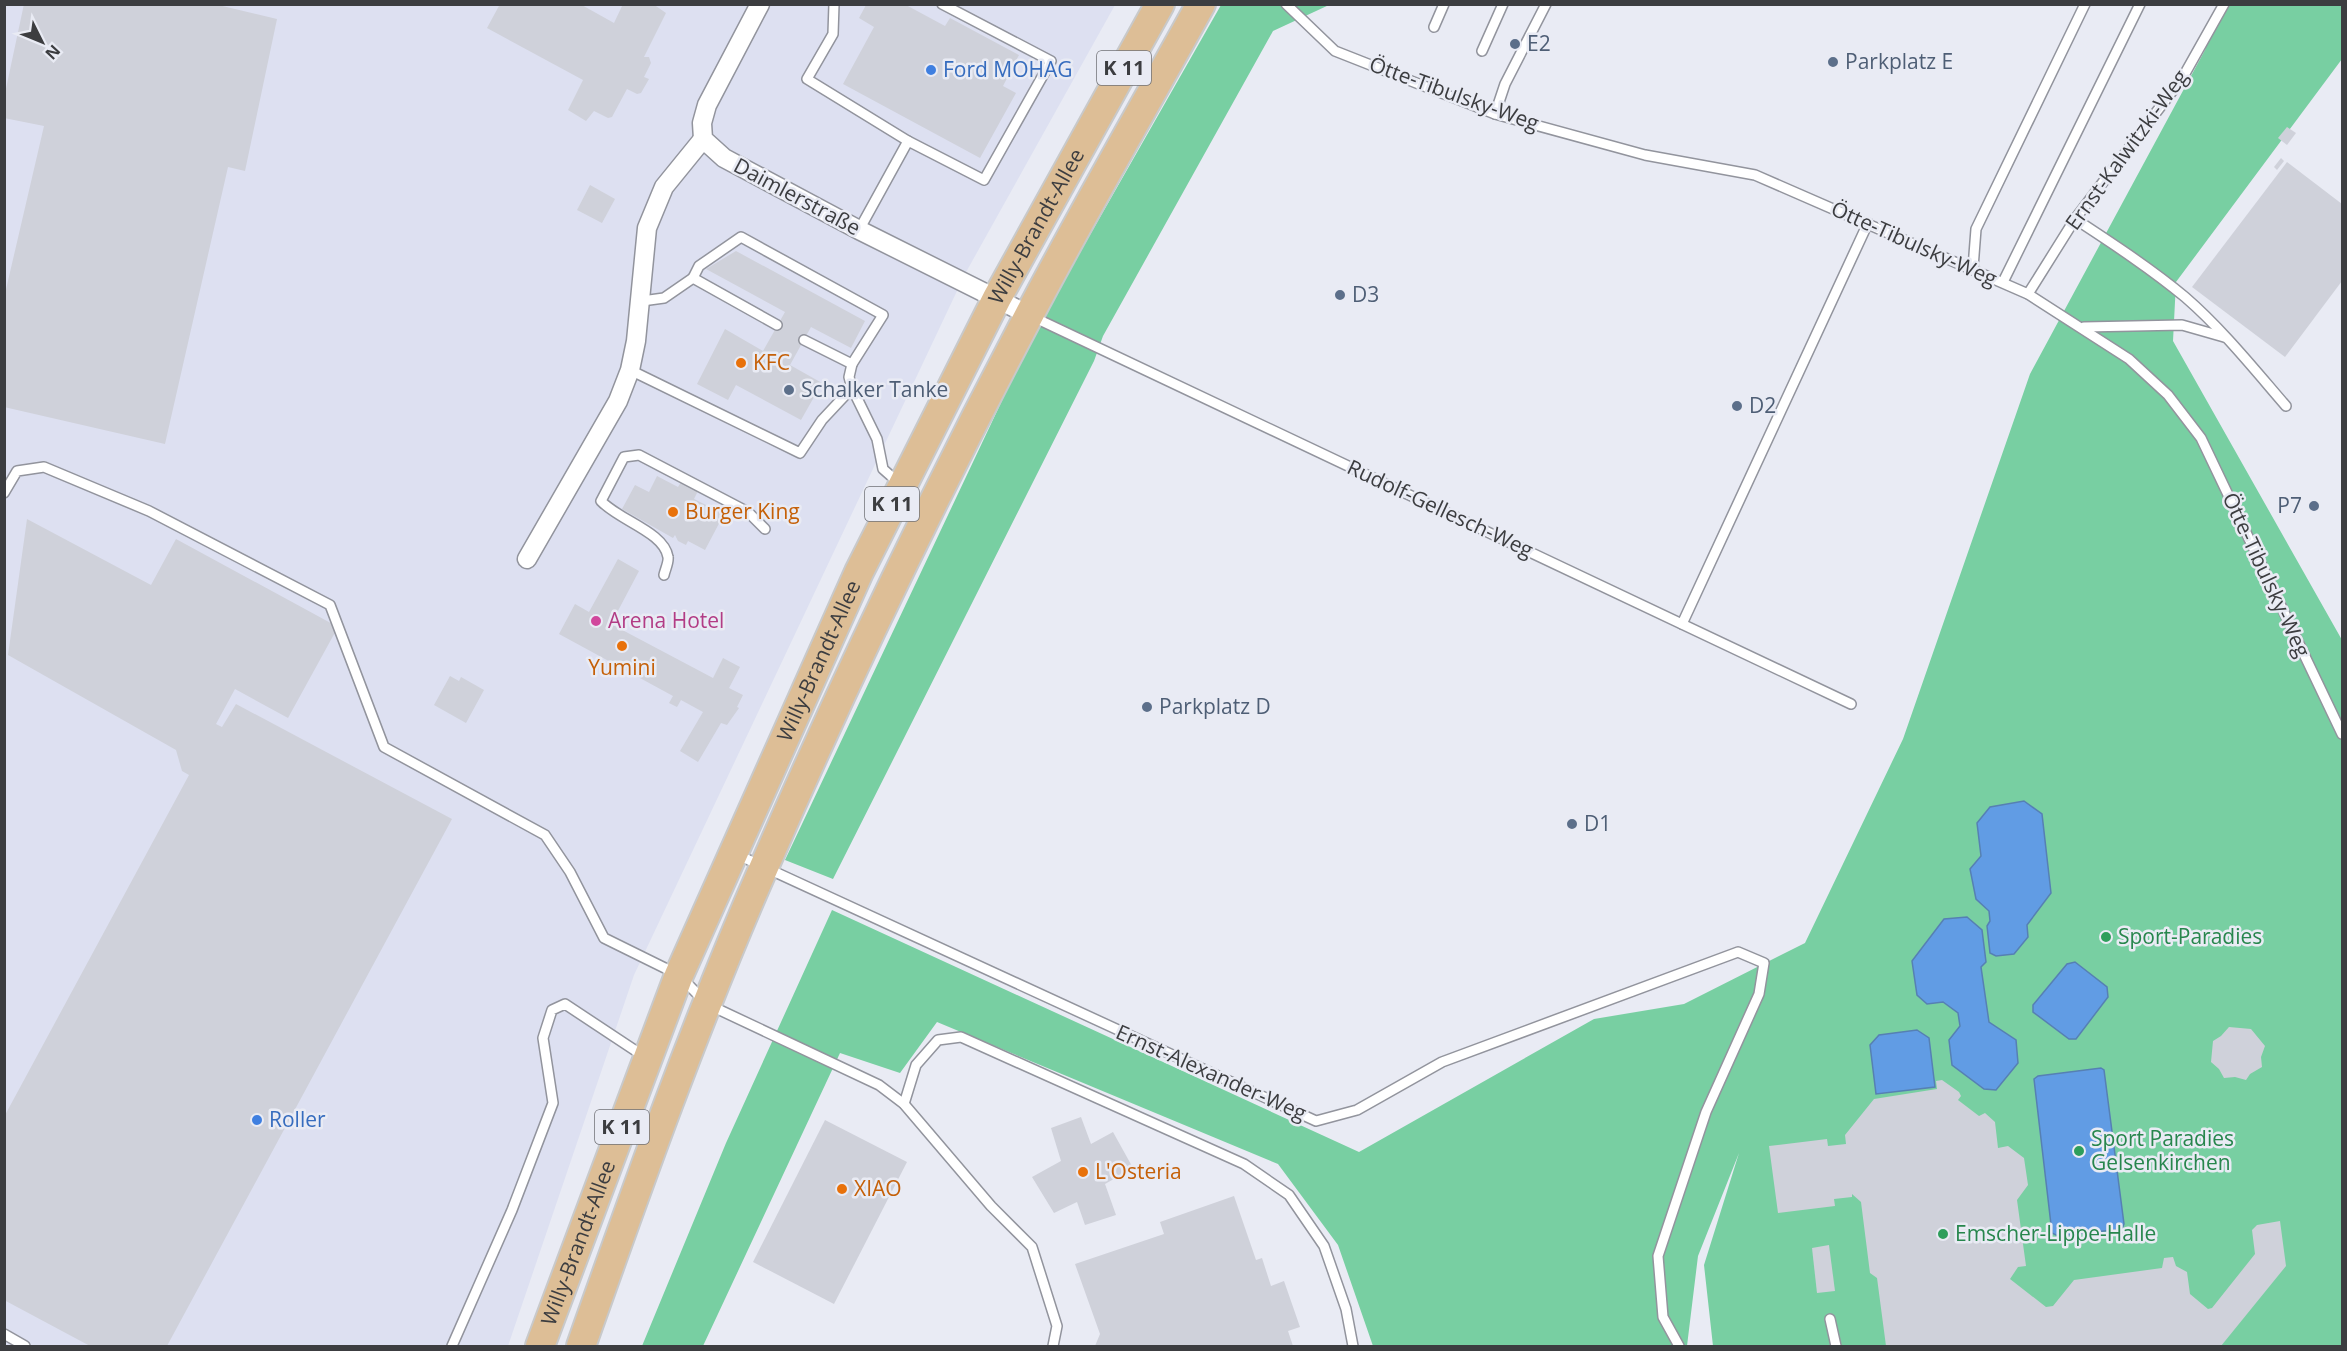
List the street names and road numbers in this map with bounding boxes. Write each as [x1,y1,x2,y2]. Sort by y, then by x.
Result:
street label: Ötte-Tibulsky-Weg [1366,49,1543,137]
road number: K 11 [1097,51,1151,85]
street label: Ernst-Kalwitzki-Weg [2058,64,2194,235]
street label: Willy-Brandt-Allee [981,143,1090,309]
street label: Daimlerstraße [729,151,866,241]
street label: Ötte-Tibulsky-Weg [1827,194,2002,292]
street label: Rudolf-Gellesch-Weg [1343,453,1538,564]
road number: K 11 [865,487,919,521]
street label: Ötte-Tibulsky-Weg [2216,488,2317,661]
street label: Willy-Brandt-Allee [770,576,867,746]
street label: Ernst-Alexander-Weg [1112,1017,1311,1127]
road number: K 11 [595,1110,649,1144]
street label: Willy-Brandt-Allee [534,1156,621,1329]

